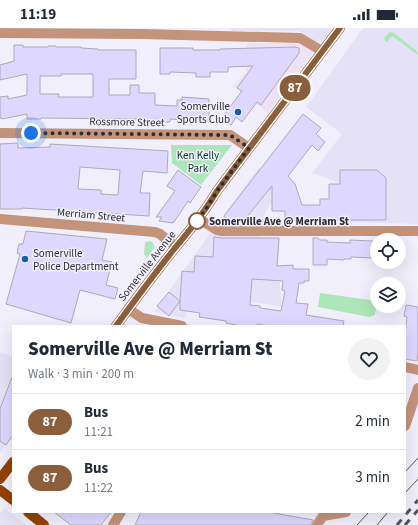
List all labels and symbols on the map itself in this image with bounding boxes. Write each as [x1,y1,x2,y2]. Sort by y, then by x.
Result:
line badge: 87 [277,75,313,101]
place label: Somerville Sports Club [177,99,231,127]
marker: Somerville Sports Club [233,107,243,117]
street label: Rossmore Street [89,114,165,130]
your location [21,123,41,143]
park label: Ken Kelly Park [177,148,219,176]
street label: Merriam Street [56,205,126,225]
marker: Somerville Ave @ Merriam St [188,212,206,230]
place label: Somerville Ave @ Merriam St [209,214,350,229]
street label: Somerville Avenue [115,227,180,304]
place label: Somerville Police Department [33,246,119,274]
marker: Somerville Police Department [20,254,30,264]

